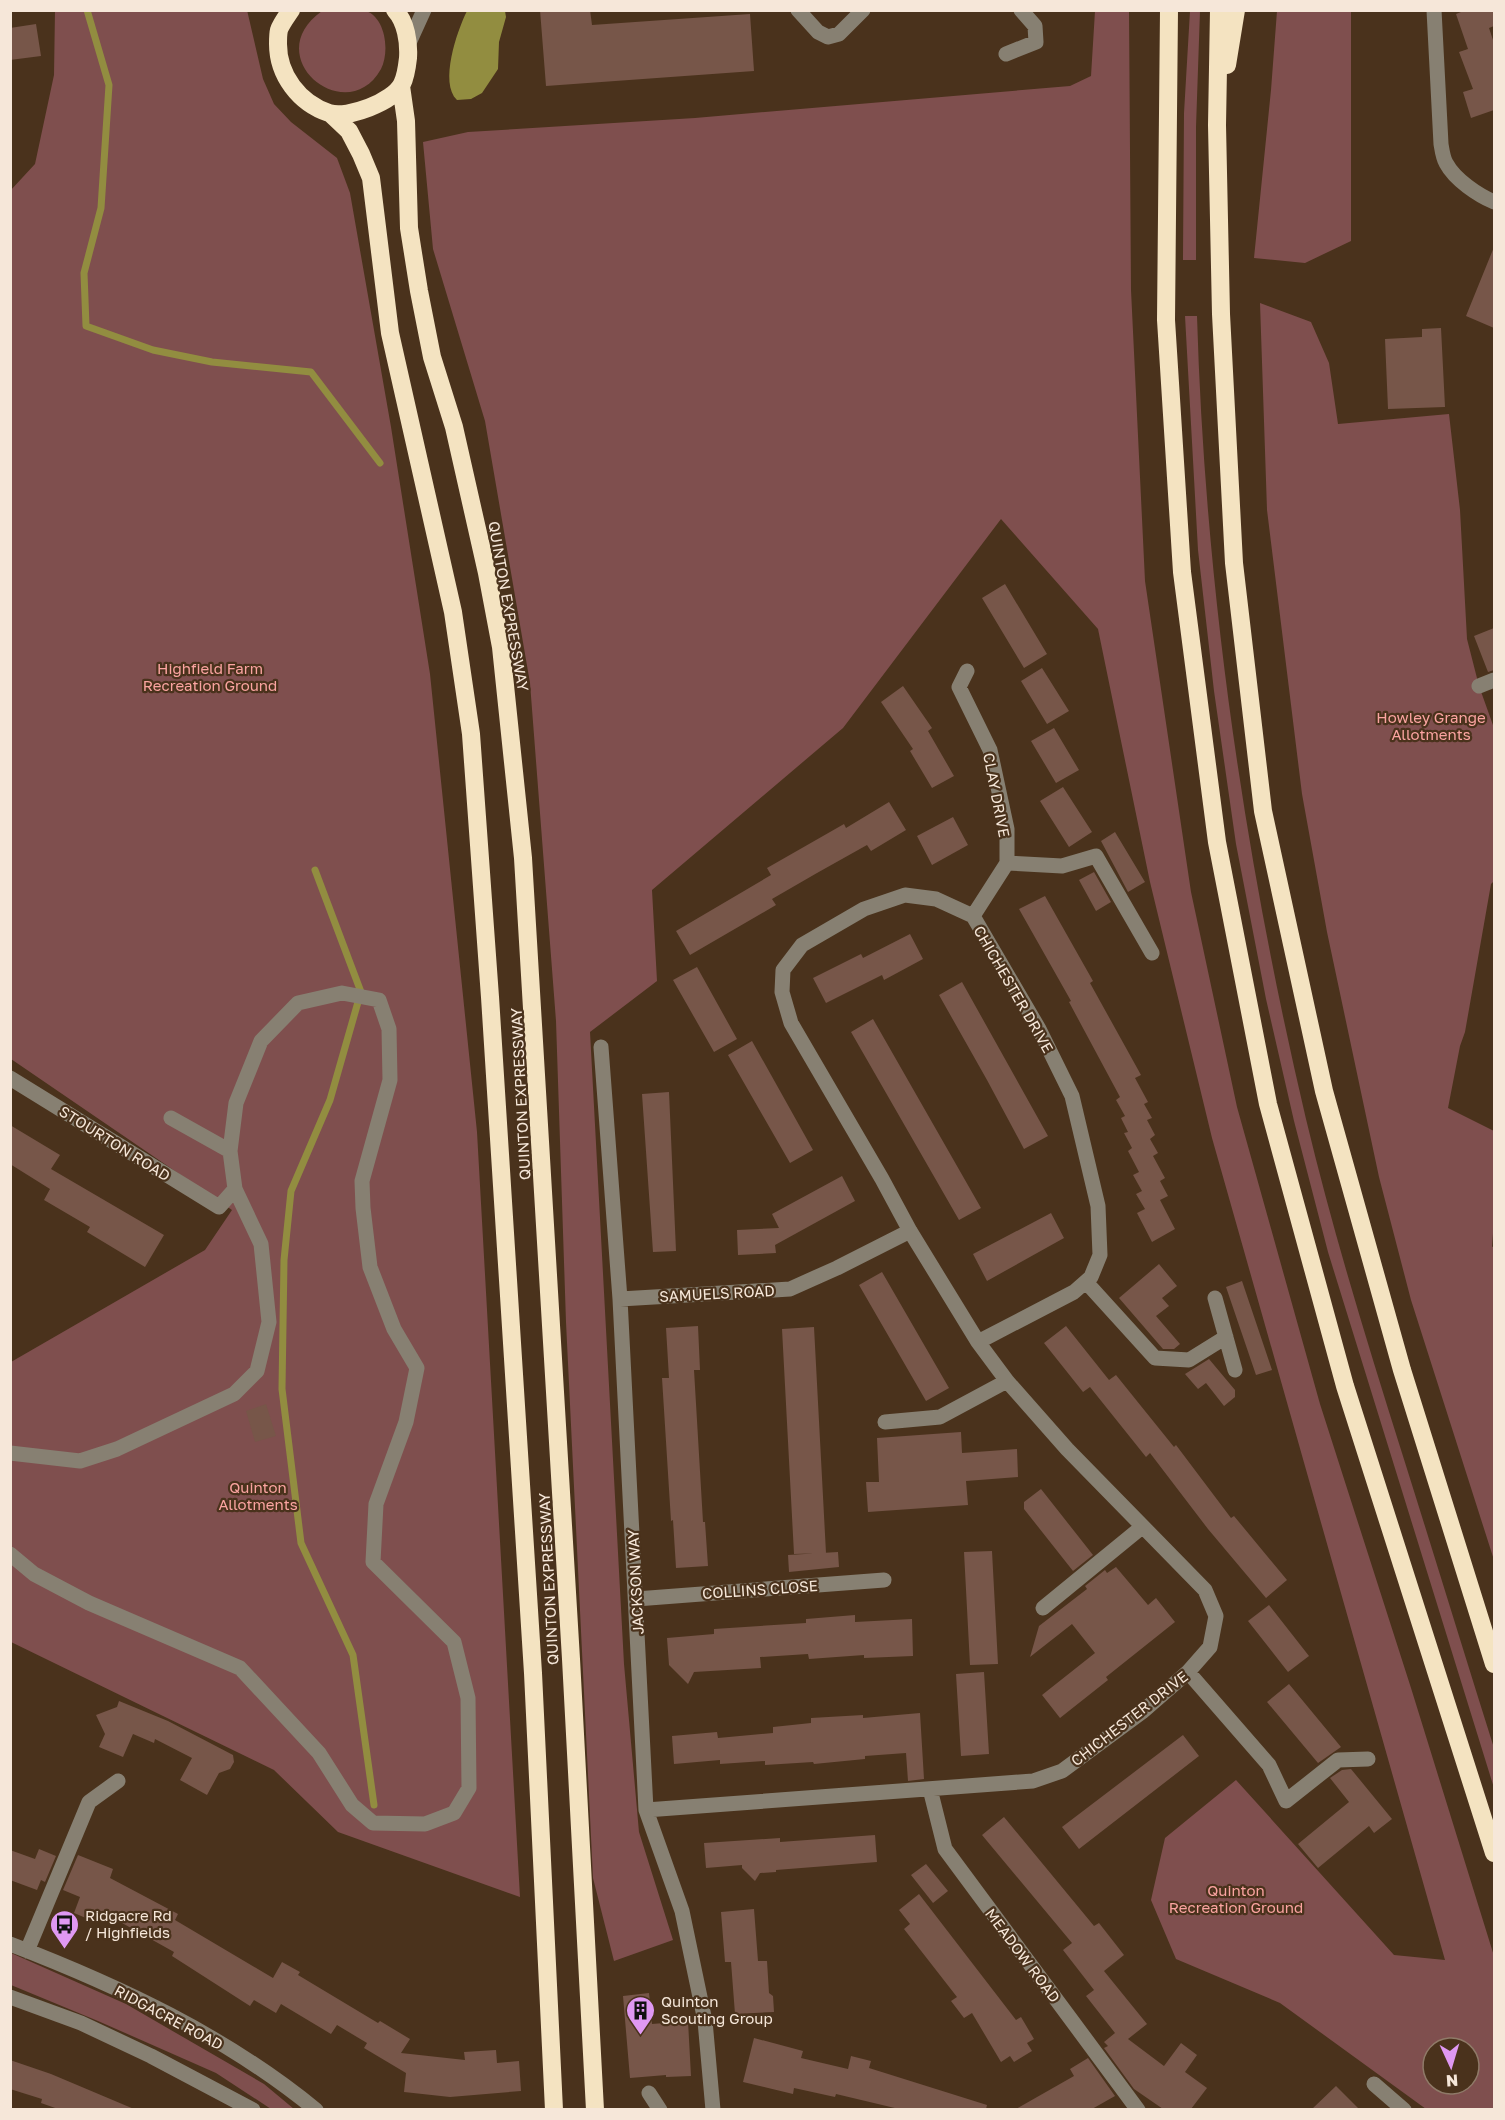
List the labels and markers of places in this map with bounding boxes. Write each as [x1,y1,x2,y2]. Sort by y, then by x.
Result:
place label: Ridgacre Rd / Highfields [85,1906,172,1941]
bus stop icon: Ridgacre Rd / Highfields [48,1908,80,1950]
place label: Quinton Scouting Group [661,1992,773,2027]
building icon: Quinton Scouting Group [624,1994,656,2036]

